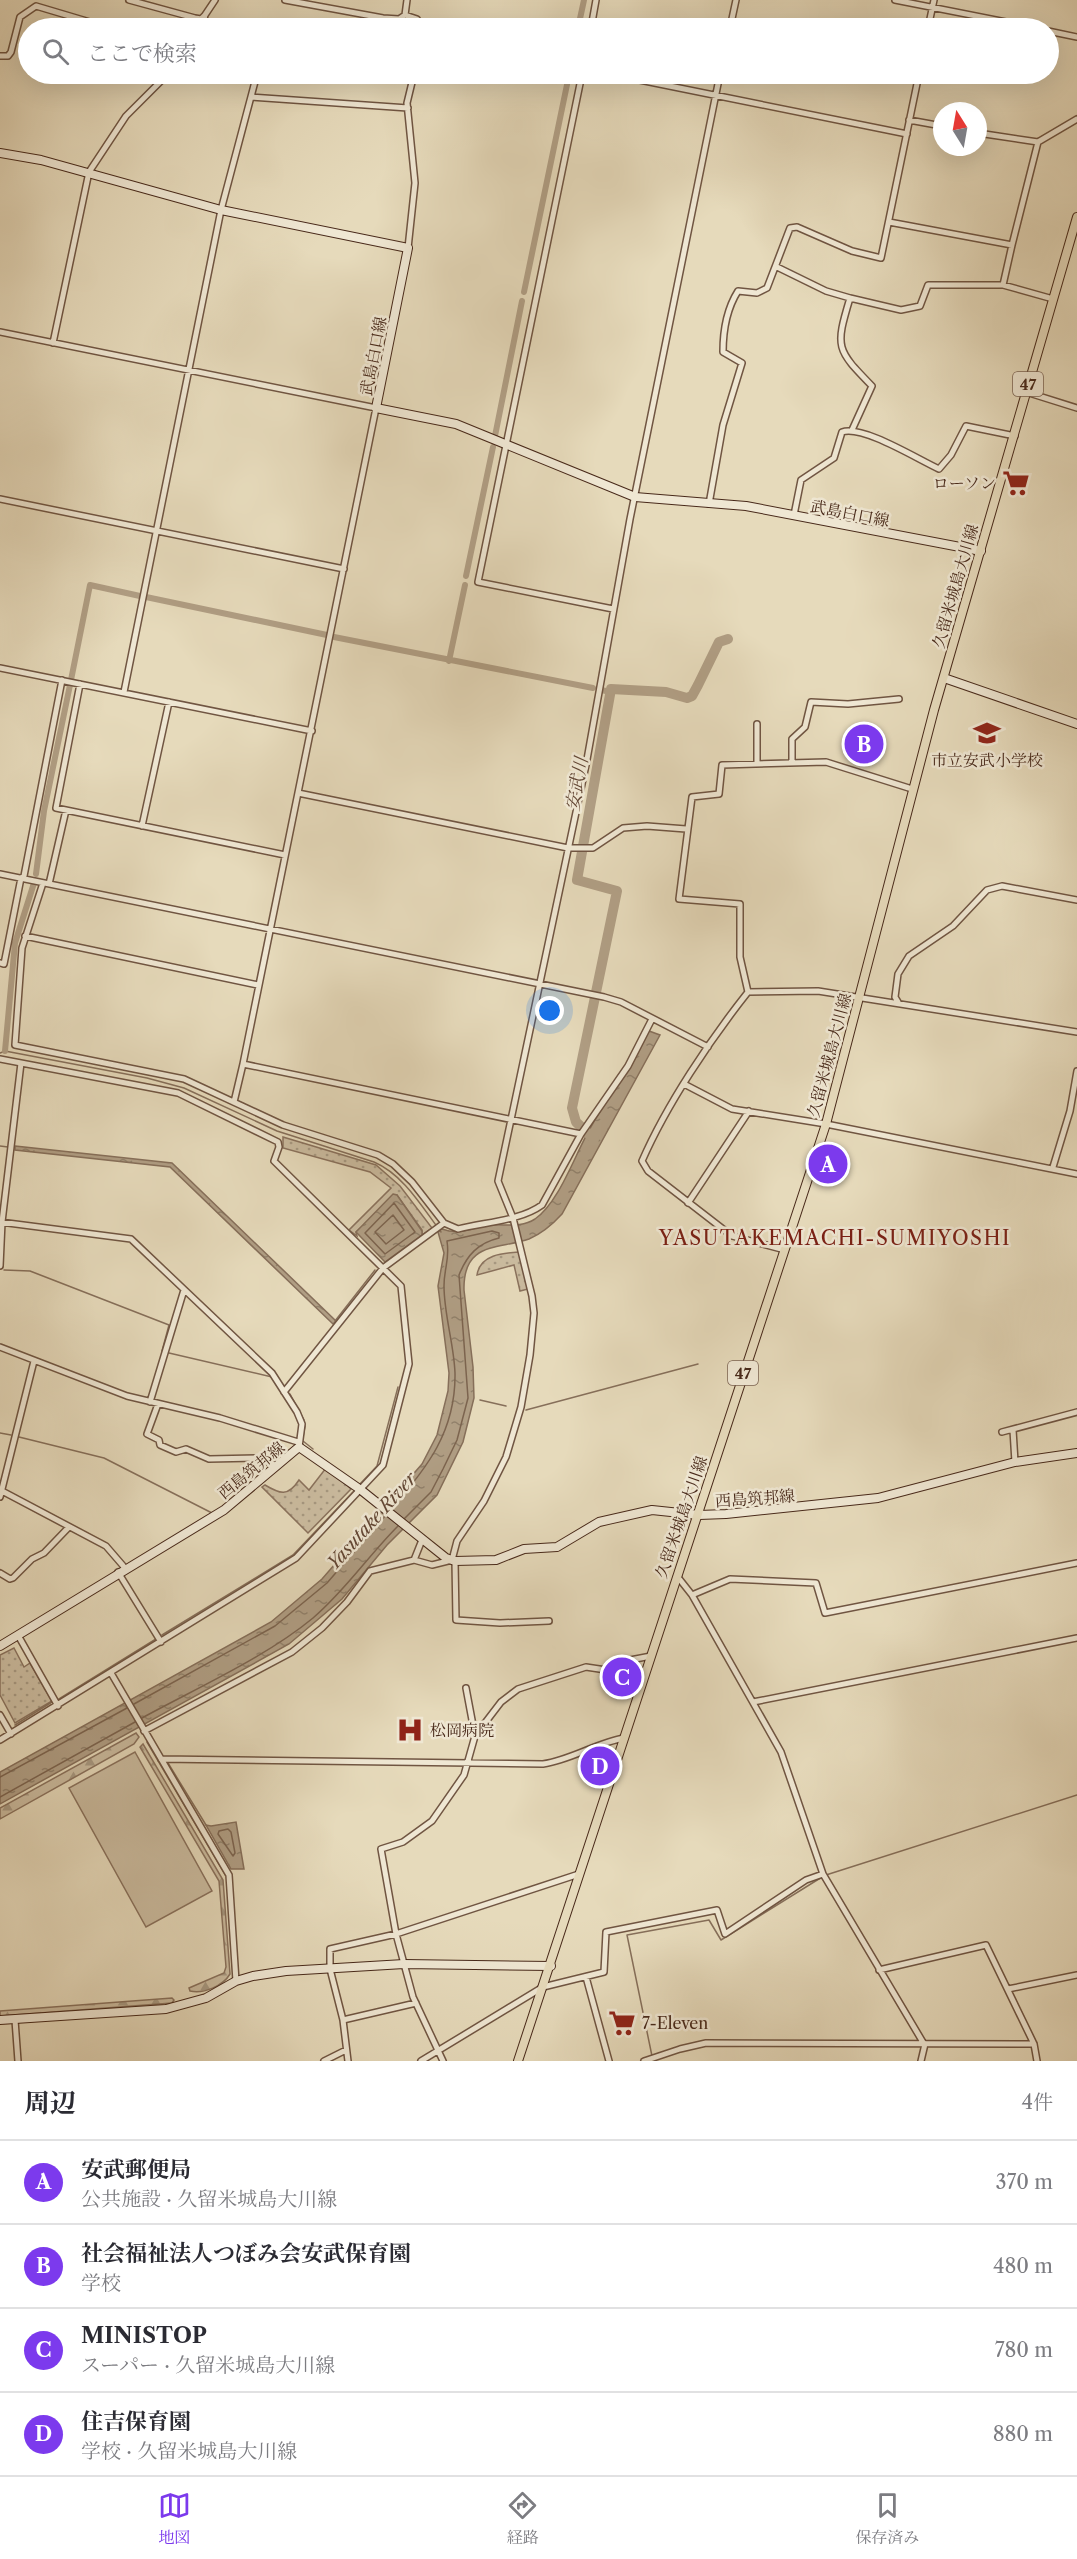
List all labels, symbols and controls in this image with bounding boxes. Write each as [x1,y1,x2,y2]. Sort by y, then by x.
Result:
search box [18,18,1059,84]
icon: search [39,35,72,68]
text: ここで検索 [87,40,197,67]
north arrow [933,102,987,156]
street label: 武島白口線 [356,315,390,397]
road number: 47 [1013,372,1043,396]
supermarket icon: ローソン [1001,468,1031,498]
place label: ローソン [933,473,996,493]
street label: 武島白口線 [809,496,891,530]
street label: 久留米城島大川線 [928,522,982,650]
school or university icon: 市立安武小学校 [972,718,1002,748]
pin: B [844,722,884,766]
place label: 市立安武小学校 [931,750,1043,770]
water label: 安武川 [561,754,593,812]
street label: 久留米城島大川線 [803,991,855,1119]
your location [535,996,564,1025]
pin: A [808,1142,848,1186]
district label: YASUTAKEMACHI-SUMIYOSHI [658,1226,1011,1250]
road number: 47 [728,1361,758,1385]
street label: 西島筑邦線 [214,1437,288,1503]
street label: 久留米城島大川線 [651,1453,711,1581]
water label: Yasutake River [323,1467,422,1574]
street label: 西島筑邦線 [714,1485,796,1511]
pin: C [602,1654,642,1700]
hospital icon: 松岡病院 [395,1715,425,1745]
place label: 松岡病院 [430,1720,494,1740]
pin: D [580,1744,620,1788]
supermarket icon: 7-Eleven [607,2008,637,2038]
place label: 7-Eleven [642,2013,708,2033]
text: 周辺 [24,2087,76,2119]
text: 4件 [1021,2090,1053,2114]
text: 安武郵便局 [81,2156,191,2183]
text: A [36,2170,51,2194]
text: 370 m [996,2170,1053,2194]
text: 公共施設 · 久留米城島大川線 [81,2187,337,2211]
text: 社会福祉法人つぼみ会安武保育園 [81,2240,411,2267]
text: B [36,2254,51,2278]
text: 480 m [993,2254,1053,2278]
text: 学校 [81,2271,121,2295]
text: MINISTOP [81,2322,207,2349]
text: C [35,2338,52,2362]
text: 780 m [995,2338,1053,2362]
text: スーパー · 久留米城島大川線 [81,2353,335,2377]
text: 住吉保育園 [81,2408,191,2435]
text: D [35,2422,52,2446]
text: 880 m [993,2422,1053,2446]
text: 学校 · 久留米城島大川線 [81,2439,297,2463]
tab: 地図 [158,2489,191,2548]
tab: 経路 [506,2489,539,2548]
tab: 保存済み [855,2489,919,2548]

